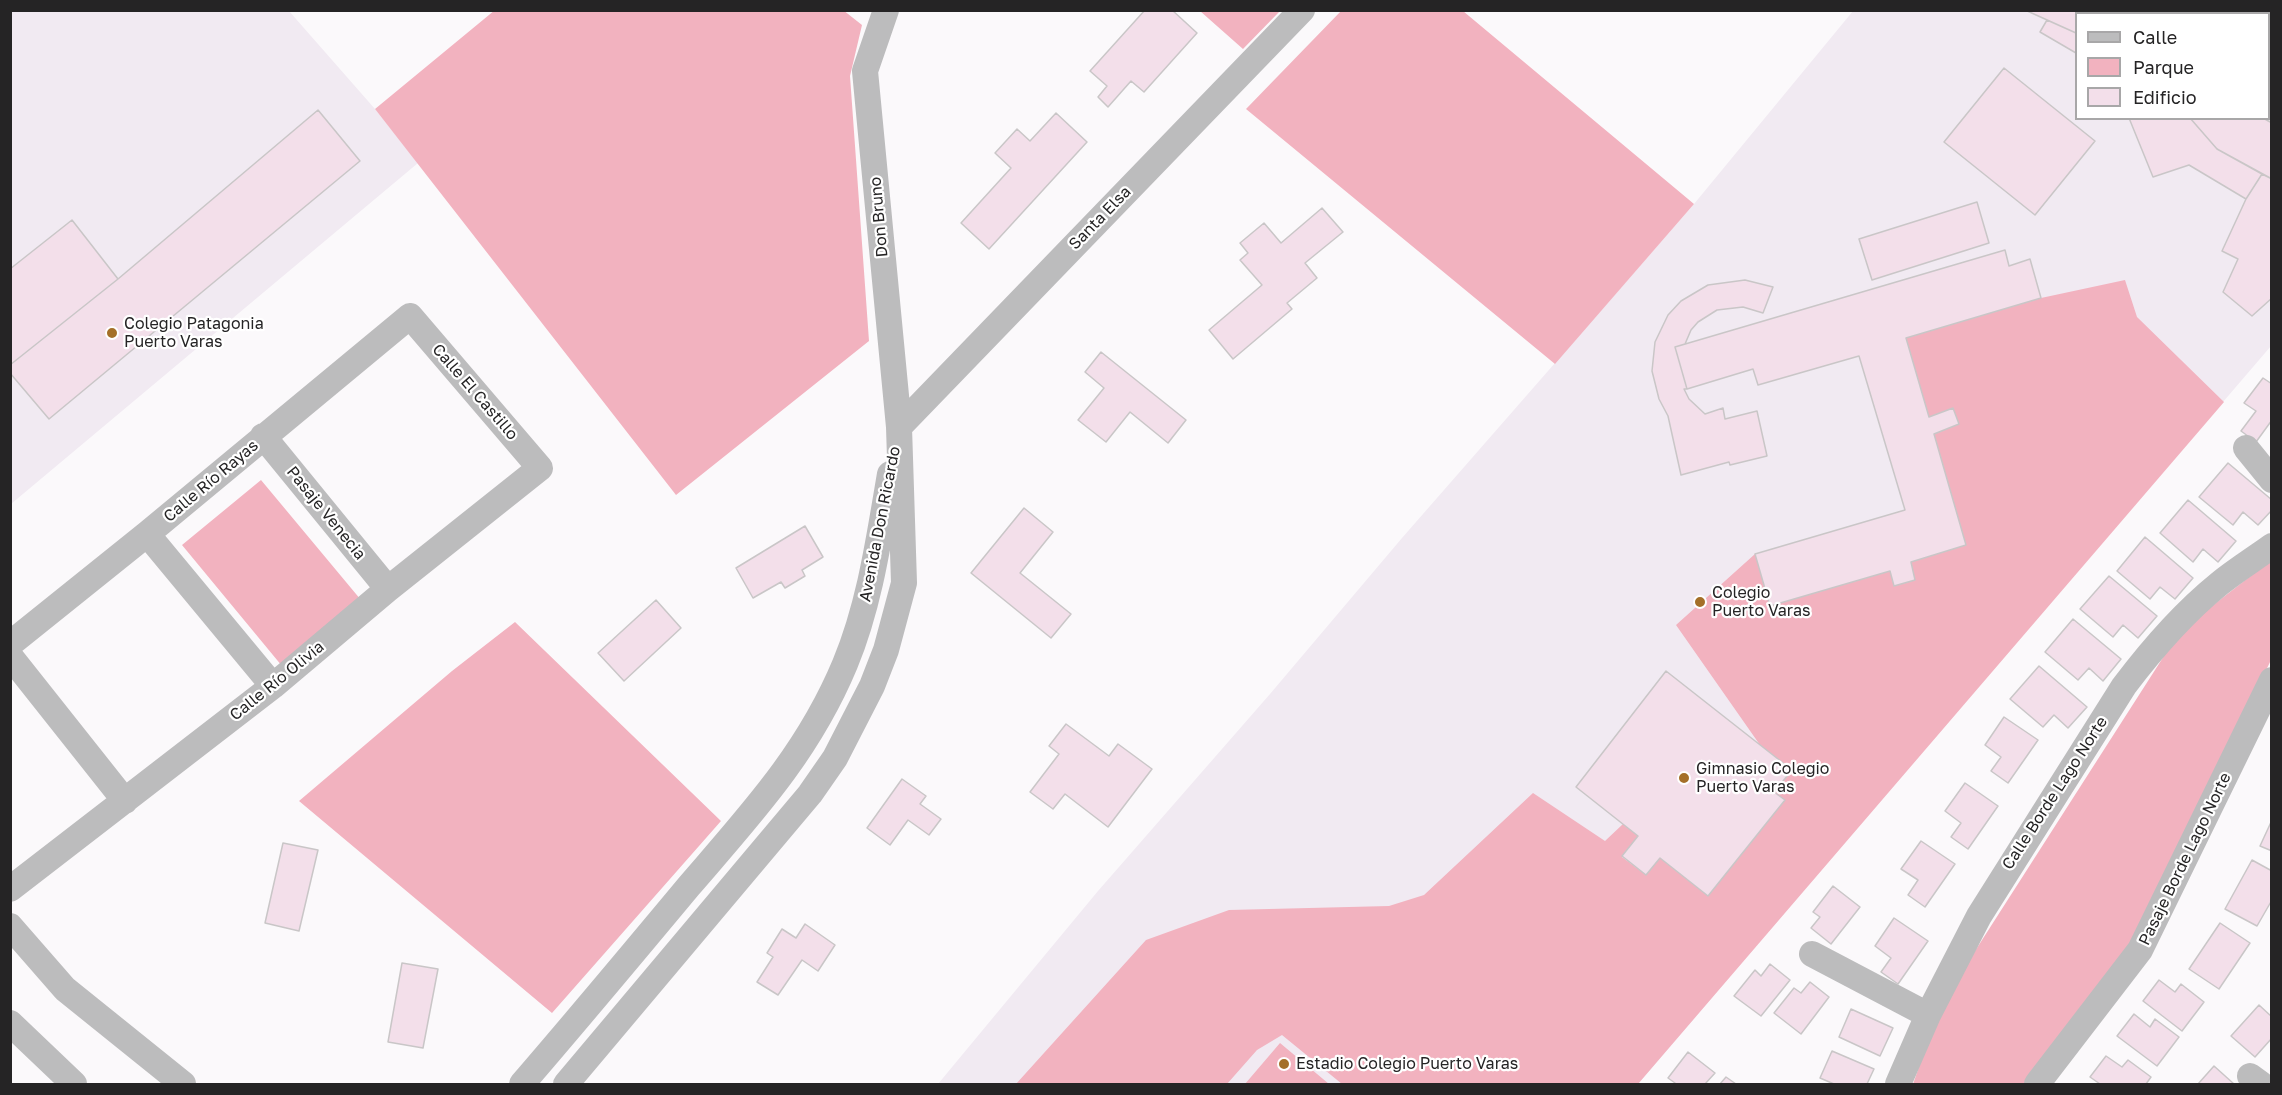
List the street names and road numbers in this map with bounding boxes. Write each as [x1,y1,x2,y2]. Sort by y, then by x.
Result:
street label: Don Bruno [866,176,892,258]
street label: Santa Elsa [1065,182,1135,254]
street label: Calle El Castillo [428,340,522,444]
street label: Calle Río Rayas [160,436,262,526]
street label: Avenida Don Ricardo [856,445,904,603]
street label: Pasaje Venecia [282,462,370,564]
street label: Calle Río Olivia [226,637,328,725]
street label: Calle Borde Lago Norte [1998,713,2112,873]
street label: Pasaje Borde Lago Norte [2135,770,2235,948]

